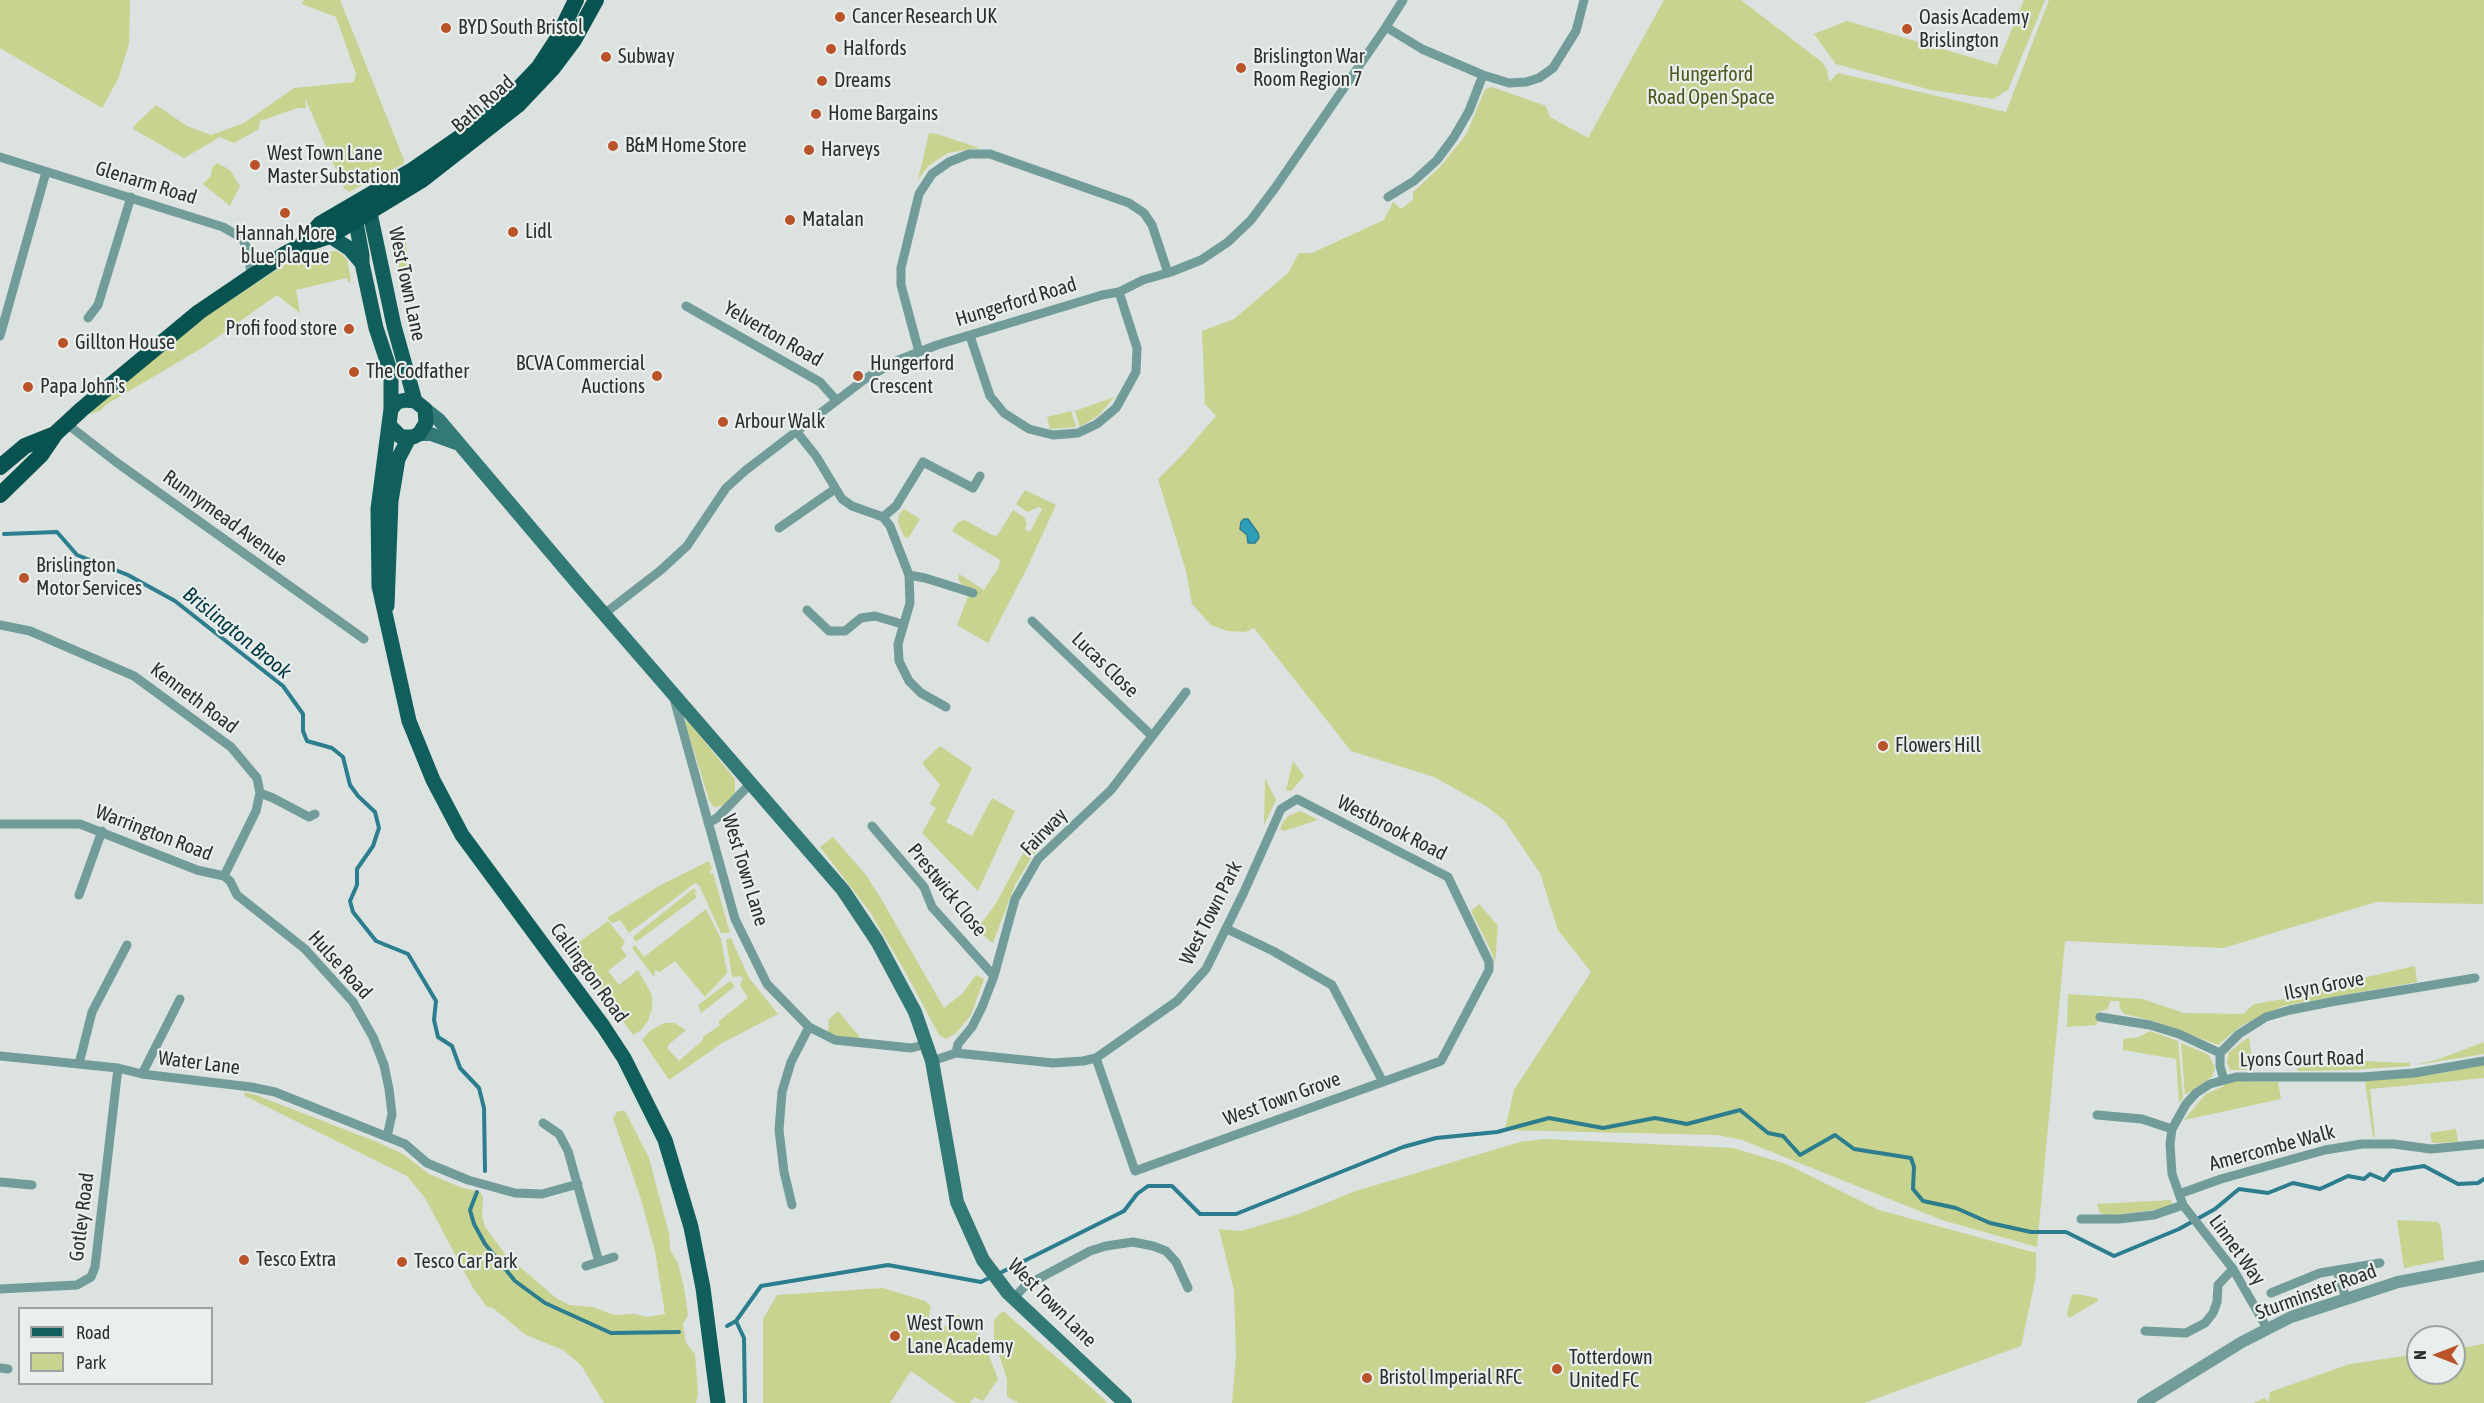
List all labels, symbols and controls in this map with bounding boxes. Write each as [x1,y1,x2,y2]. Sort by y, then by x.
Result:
place label: Cancer Research UK [852,5,997,29]
place label: Oasis Academy Brislington [1919,6,2029,53]
marker: Cancer Research UK [833,10,847,24]
place label: BYD South Bristol [458,16,583,40]
marker: BYD South Bristol [439,21,453,35]
marker: Oasis Academy Brislington [1900,22,1914,36]
place label: Halfords [843,37,907,61]
marker: Halfords [824,42,838,56]
place label: Subway [618,45,675,69]
place label: Brislington War Room Region 7 [1253,45,1365,92]
marker: Subway [599,50,613,64]
marker: Brislington War Room Region 7 [1234,61,1248,75]
park label: Hungerford Road Open Space [1647,63,1775,110]
place label: Dreams [834,69,891,93]
street label: Bath Road [447,70,519,138]
marker: Dreams [815,74,829,88]
place label: Home Bargains [828,102,938,126]
marker: Home Bargains [809,107,823,121]
place label: B&M Home Store [625,134,747,158]
place label: Harveys [821,138,880,162]
marker: B&M Home Store [606,139,620,153]
place label: West Town Lane Master Substation [267,142,399,189]
marker: Harveys [802,143,816,157]
street label: Glenarm Road [92,156,200,210]
marker: West Town Lane Master Substation [248,158,262,172]
marker: Hannah More blue plaque [278,206,292,220]
place label: Matalan [802,208,864,232]
marker: Matalan [783,213,797,227]
place label: Lidl [525,220,552,244]
place label: Hannah More blue plaque [235,222,335,269]
street label: West Town Lane [383,225,431,343]
marker: Lidl [506,225,520,239]
street label: Hungerford Road [953,272,1079,332]
street label: Yelverton Road [719,296,827,372]
place label: Profi food store [226,317,337,341]
marker: Profi food store [342,322,356,336]
place label: Gillton House [75,331,175,355]
marker: Gillton House [56,336,70,350]
place label: BCVA Commercial Auctions [516,352,645,399]
place label: Hungerford Crescent [870,352,954,399]
place label: The Codfather [366,360,469,384]
marker: The Codfather [347,365,361,379]
marker: BCVA Commercial Auctions [650,369,664,383]
marker: Hungerford Crescent [851,369,865,383]
place label: Papa John's [40,375,125,399]
marker: Papa John's [21,380,35,394]
place label: Arbour Walk [735,410,825,434]
marker: Arbour Walk [716,415,730,429]
street label: Runnymead Avenue [158,465,292,571]
place label: Brislington Motor Services [36,554,142,601]
marker: Brislington Motor Services [17,571,31,585]
water label: Brislington Brook [178,582,296,684]
street label: Lucas Close [1067,627,1143,703]
street label: Kenneth Road [146,657,242,739]
place label: Flowers Hill [1895,734,1981,758]
marker: Flowers Hill [1876,739,1890,753]
street label: Westbrook Road [1333,790,1451,866]
street label: Warrington Road [92,800,216,866]
street label: Fairway [1016,803,1072,861]
street label: West Town Lane [717,811,773,929]
street label: Prestwick Close [902,839,992,941]
street label: West Town Park [1175,857,1247,969]
street label: Callington Road [545,918,633,1028]
street label: Hulse Road [303,926,377,1004]
street label: Ilsyn Grove [2282,966,2366,1006]
street label: Water Lane [157,1046,241,1080]
street label: Lyons Court Road [2240,1046,2364,1072]
street label: West Town Grove [1220,1067,1344,1131]
street label: Amercombe Walk [2207,1120,2337,1176]
street label: Gotley Road [65,1171,99,1263]
street label: Linnet Way [2204,1210,2270,1290]
place label: Tesco Extra [256,1248,336,1272]
place label: Tesco Car Park [414,1250,518,1274]
marker: Tesco Extra [237,1253,251,1267]
street label: West Town Lane [1003,1254,1101,1352]
marker: Tesco Car Park [395,1255,409,1269]
street label: Sturminster Road [2252,1259,2380,1325]
legend [18,1307,213,1385]
place label: West Town Lane Academy [907,1312,1013,1359]
text: Road [76,1322,110,1343]
north arrow [2406,1325,2466,1385]
marker: West Town Lane Academy [888,1329,902,1343]
place label: Totterdown United FC [1569,1346,1653,1393]
text: N [2411,1350,2429,1360]
text: Park [76,1352,106,1373]
marker: Totterdown United FC [1550,1362,1564,1376]
place label: Bristol Imperial RFC [1379,1366,1522,1390]
marker: Bristol Imperial RFC [1360,1371,1374,1385]

